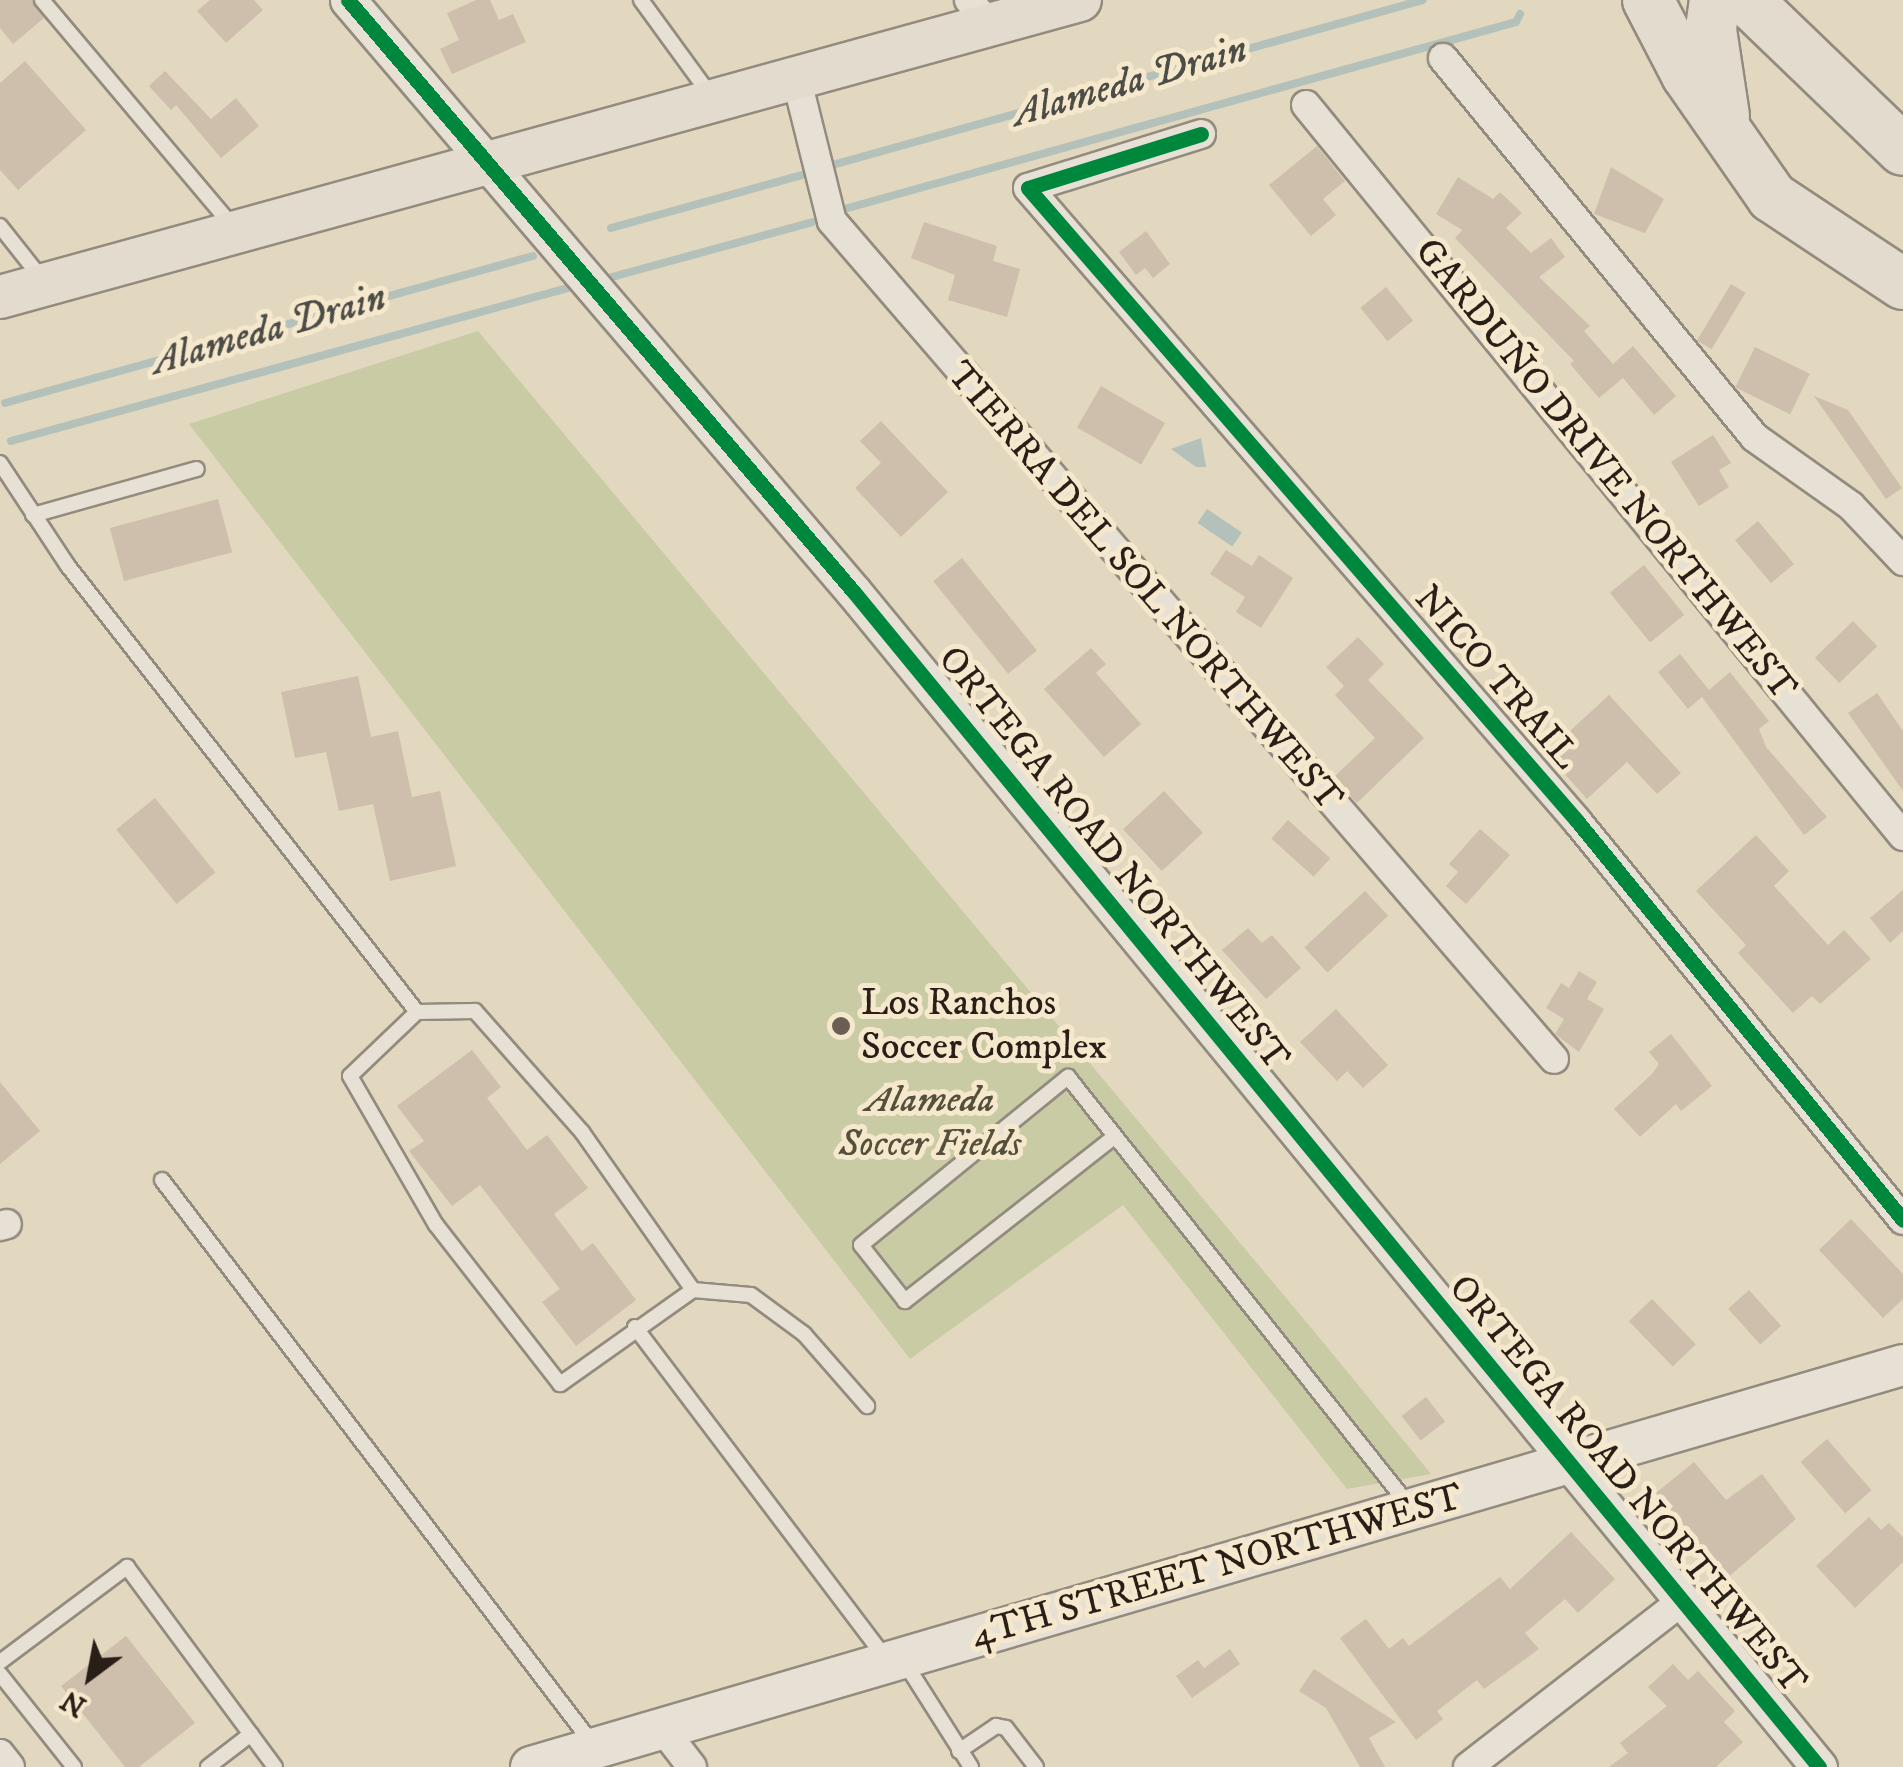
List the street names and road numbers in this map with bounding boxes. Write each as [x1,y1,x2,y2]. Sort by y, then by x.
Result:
street label: GARDUÑO DRIVE NORTHWEST [1404,230,1806,710]
street label: TIERRA DEL SOL NORTHWEST [936,353,1352,821]
street label: NICO TRAIL [1404,577,1588,779]
street label: ORTEGA ROAD NORTHWEST [928,638,1298,1080]
street label: ORTEGA ROAD NORTHWEST [1438,1266,1816,1704]
street label: 4TH STREET NORTHWEST [966,1475,1468,1659]

